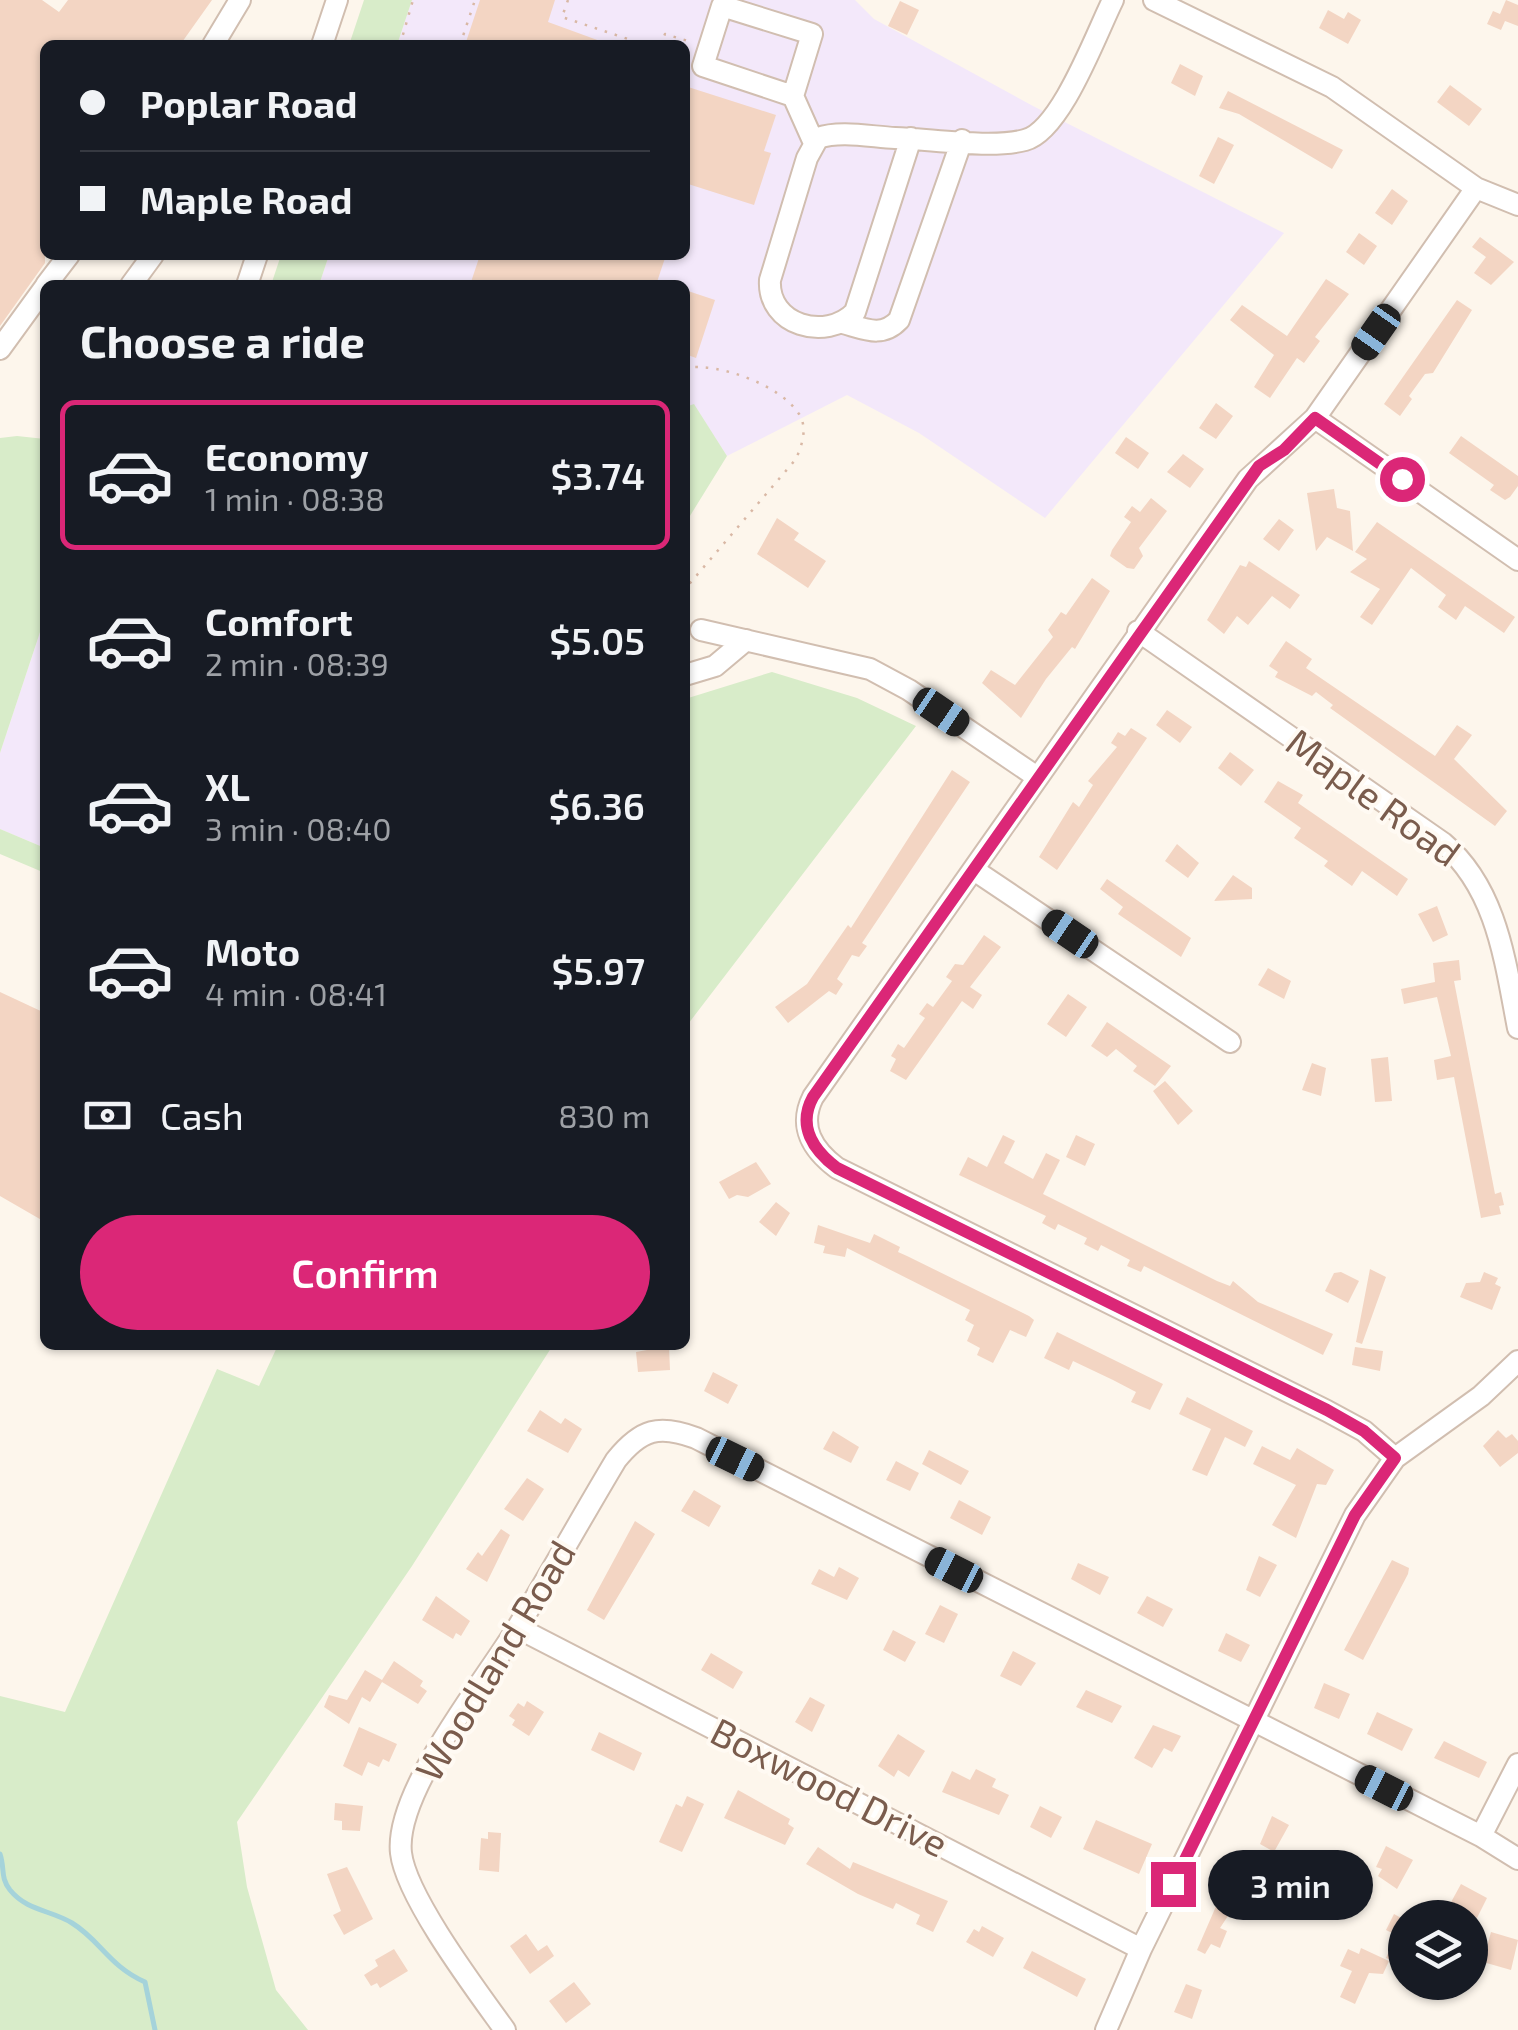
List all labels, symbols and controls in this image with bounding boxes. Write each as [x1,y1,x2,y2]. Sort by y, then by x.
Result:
text: Poplar Road [140,80,358,126]
text: Maple Road [140,176,352,222]
car [1347,299,1405,365]
text: Choose a ride [80,313,365,367]
icon: car [85,430,175,520]
text: Economy [205,433,369,479]
text: $3.74 [550,452,645,498]
route start [1380,457,1425,502]
text: 1 min · 08:38 [205,479,385,517]
icon: car [85,595,175,685]
text: Comfort [205,598,353,644]
text: $5.05 [549,617,645,663]
text: 2 min · 08:39 [205,644,389,682]
car [908,683,974,741]
street label: Maple Road [1278,718,1470,875]
icon: car [85,760,175,850]
text: XL [205,763,250,809]
text: $6.36 [549,782,645,828]
text: 3 min · 08:40 [205,809,392,847]
car [1037,905,1103,963]
icon: car [85,925,175,1015]
text: Moto [205,928,300,974]
text: $5.97 [552,947,645,993]
text: 4 min · 08:41 [205,974,387,1012]
icon: cash [80,1088,135,1143]
text: Cash [160,1092,244,1138]
text: 830 m [558,1096,650,1134]
button: Confirm [80,1215,650,1330]
car [701,1432,769,1486]
street label: Woodland Road [404,1531,584,1789]
car [920,1543,988,1597]
street label: Boxwood Drive [704,1707,956,1866]
car [1350,1761,1418,1815]
callout: 3 min [1208,1849,1373,1919]
route end [1151,1862,1196,1907]
text: 3 min [1250,1866,1331,1904]
map controls [1388,1900,1488,2000]
button: layers [1388,1900,1488,2000]

